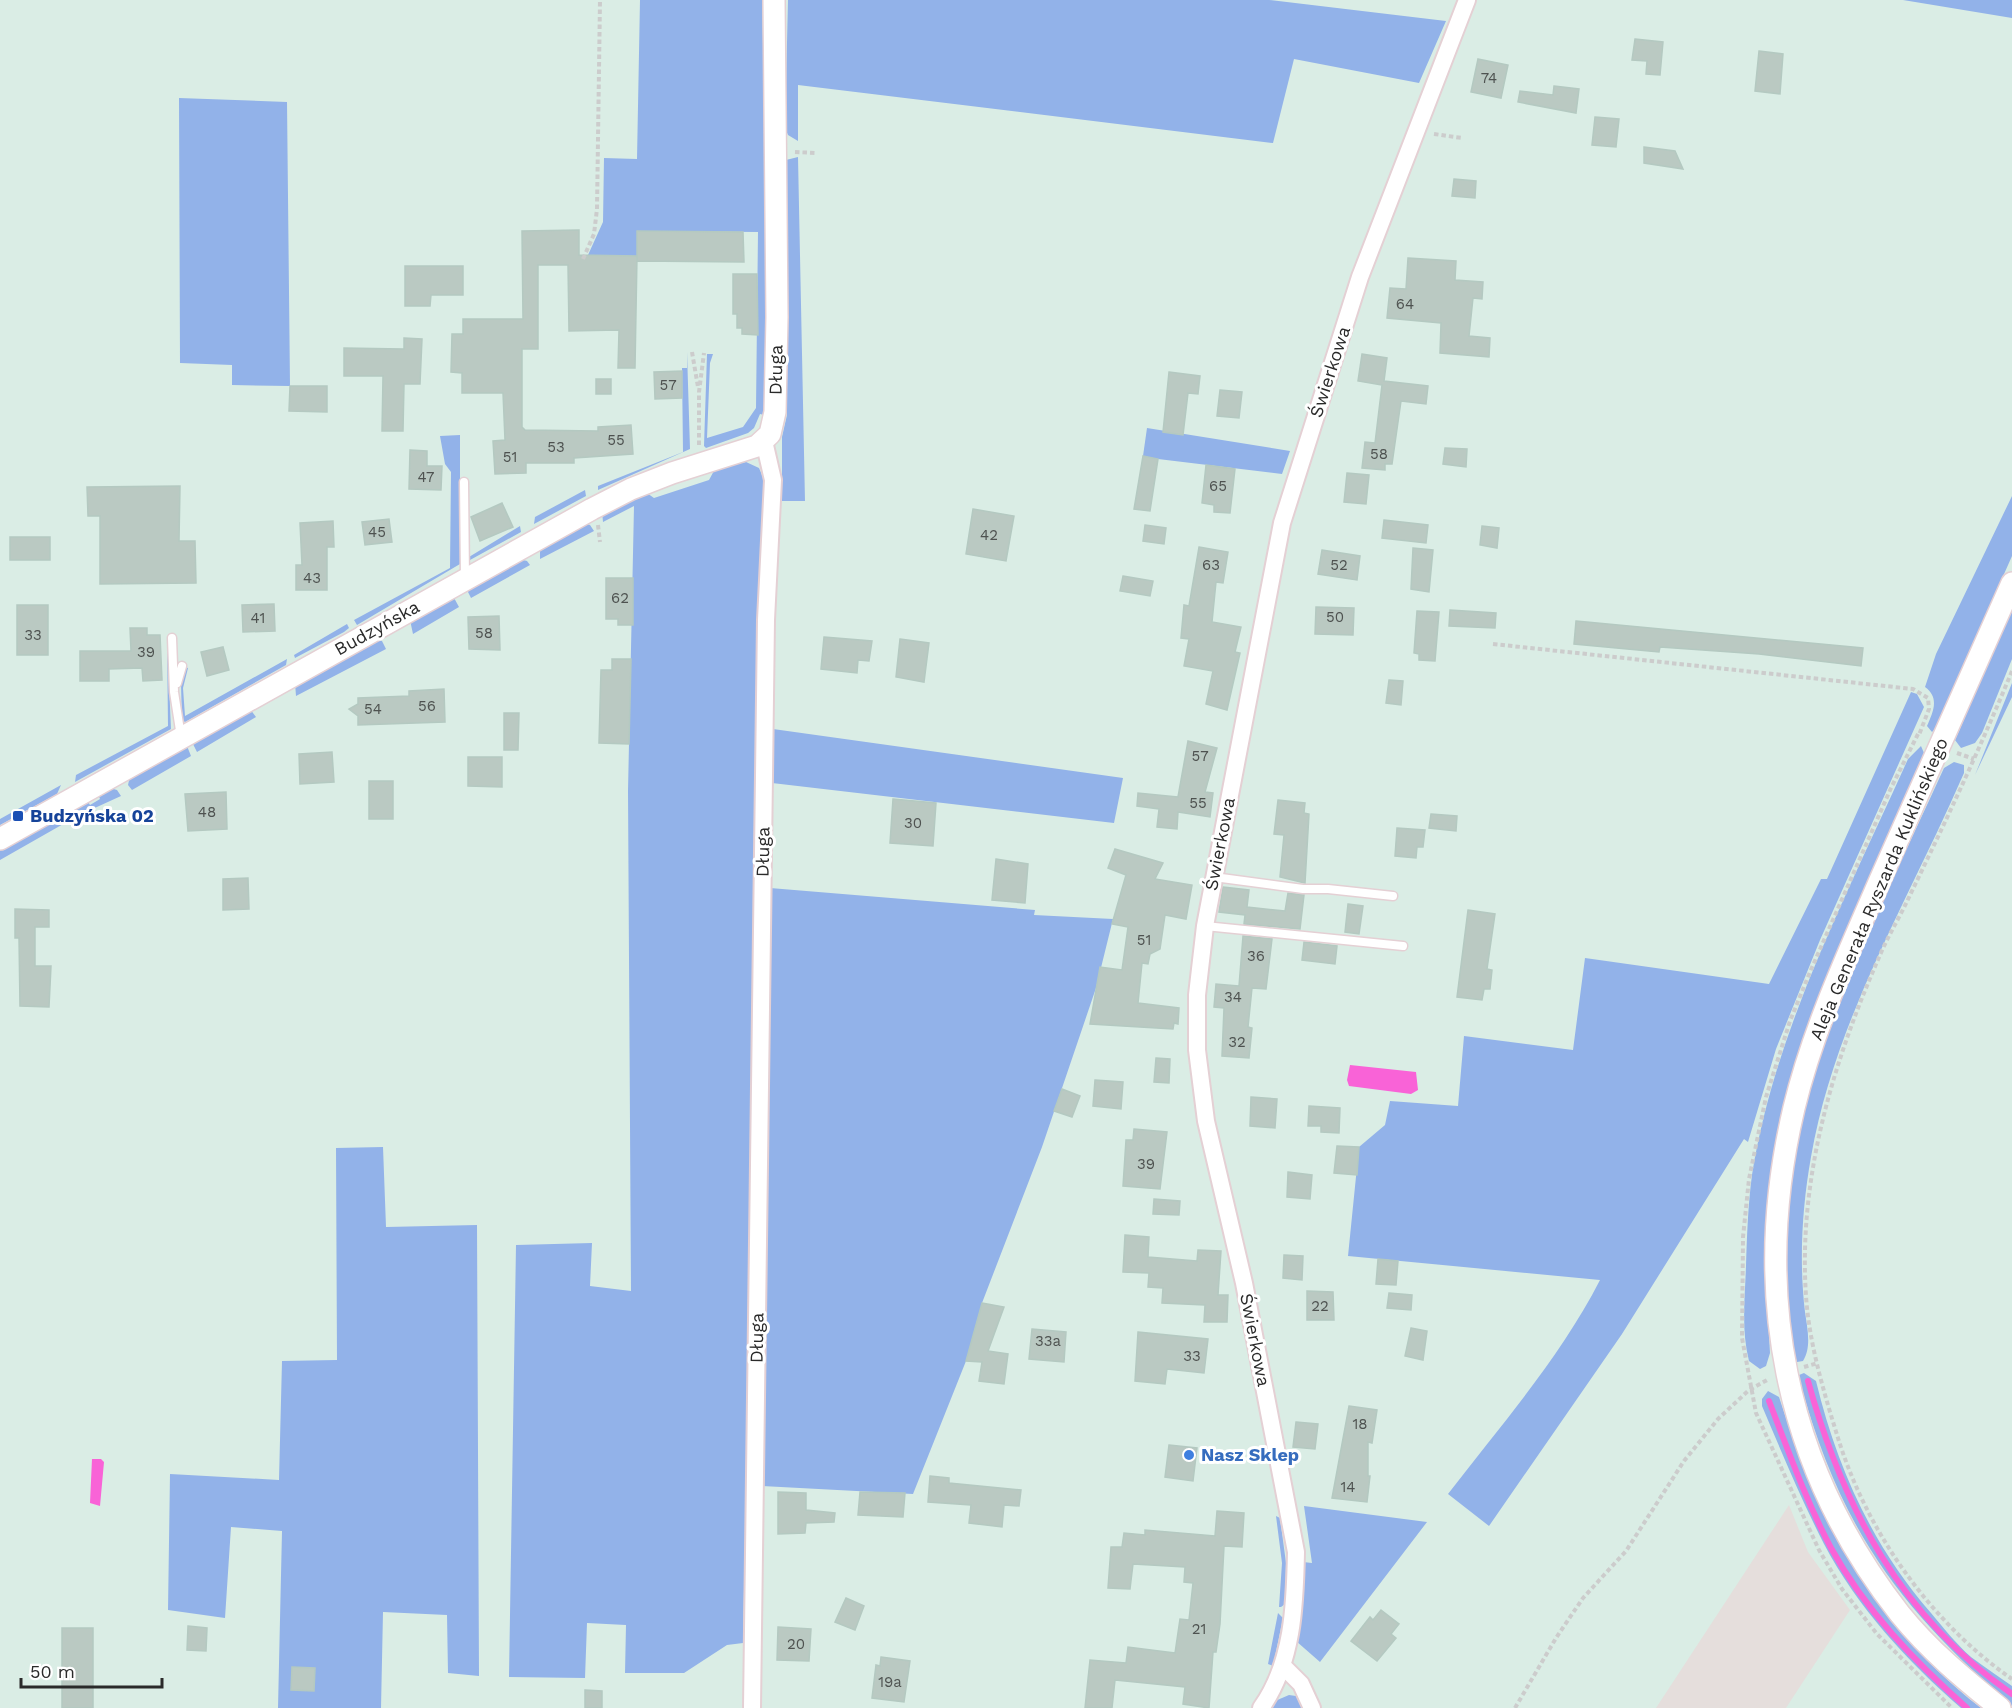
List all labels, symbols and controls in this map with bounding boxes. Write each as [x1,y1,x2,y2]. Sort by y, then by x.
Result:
house number: 74 [1481,69,1497,87]
house number: 64 [1396,295,1414,313]
street label: Świerkowa [1305,324,1354,420]
street label: Długa [765,345,786,395]
house number: 57 [659,376,677,394]
house number: 55 [607,431,625,449]
house number: 53 [547,438,565,456]
house number: 58 [1370,445,1388,463]
house number: 51 [503,448,517,466]
house number: 47 [418,468,434,486]
house number: 65 [1209,477,1227,495]
house number: 45 [368,523,386,541]
house number: 42 [980,526,998,544]
house number: 63 [1202,556,1220,574]
house number: 52 [1330,556,1348,574]
house number: 43 [303,569,321,587]
house number: 62 [611,589,629,607]
street label: Budzyńska [331,596,423,660]
house number: 50 [1326,608,1344,626]
house number: 41 [251,609,265,627]
house number: 58 [475,624,493,642]
house number: 33 [24,626,42,644]
house number: 39 [137,643,155,661]
house number: 56 [418,697,436,715]
house number: 54 [364,700,382,718]
street label: Aleja Generała Ryszarda Kuklińskiego [1805,734,1952,1043]
house number: 57 [1191,747,1209,765]
house number: 55 [1189,794,1207,812]
street label: Świerkowa [1200,795,1239,892]
house number: 48 [198,803,216,821]
place label: Budzyńska 02 [30,805,154,826]
marker: Budzyńska 02 [11,809,25,823]
house number: 30 [904,814,922,832]
street label: Długa [752,827,773,877]
house number: 51 [1137,931,1151,949]
house number: 36 [1247,947,1265,965]
house number: 34 [1224,988,1242,1006]
house number: 32 [1228,1033,1246,1051]
house number: 39 [1137,1155,1155,1173]
street label: Świerkowa [1236,1291,1275,1388]
house number: 22 [1311,1297,1329,1315]
street label: Długa [746,1313,767,1363]
house number: 33a [1035,1332,1061,1350]
house number: 33 [1183,1347,1201,1365]
house number: 18 [1352,1415,1368,1433]
place label: Nasz Sklep [1201,1444,1299,1465]
marker: Nasz Sklep [1182,1448,1196,1462]
house number: 14 [1340,1478,1356,1496]
house number: 21 [1192,1620,1206,1638]
house number: 20 [787,1635,805,1653]
scale bar [21,1651,162,1689]
text: 50 m [30,1661,75,1682]
house number: 19a [878,1673,902,1691]

